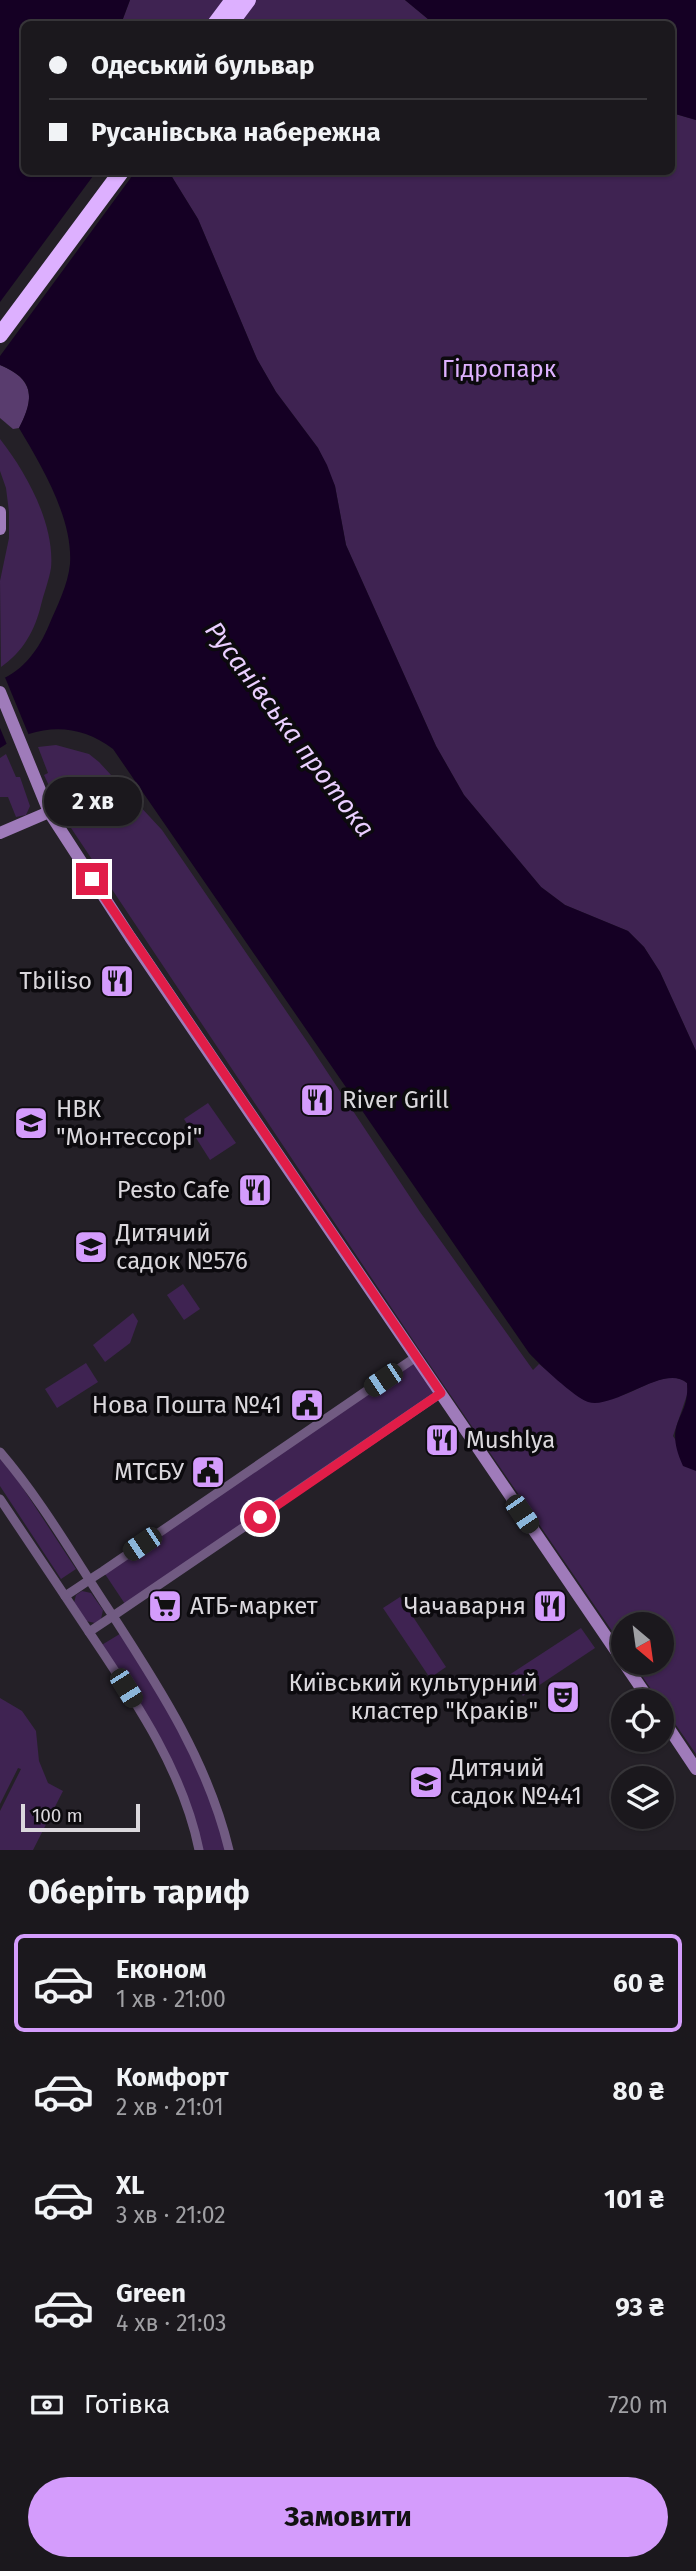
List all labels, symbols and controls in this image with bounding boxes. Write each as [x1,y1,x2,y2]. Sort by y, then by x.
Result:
text: Одеський бульвар [91,50,315,81]
text: Русанівська набережна [91,117,381,148]
park label: Гідропарк [442,355,557,383]
water label: Русанівська протока [198,615,381,843]
callout: 2 хв [43,778,141,826]
text: 2 хв [72,787,114,815]
route end [76,863,108,895]
restaurant icon: Tbiliso [98,962,136,1000]
place label: Tbiliso [20,967,92,995]
restaurant icon: River Grill [298,1081,336,1119]
place label: River Grill [342,1086,449,1114]
place label: НВК "Монтессорі" [56,1095,202,1151]
school or university icon: НВК "Монтессорі" [12,1104,50,1142]
restaurant icon: Pesto Cafe [236,1171,274,1209]
place label: Pesto Cafe [117,1176,230,1204]
place label: Дитячий садок №576 [115,1219,248,1275]
school or university icon: Дитячий садок №576 [72,1228,110,1266]
car [360,1360,407,1400]
public building icon: Нова Пошта №41 [288,1386,326,1424]
place label: Нова Пошта №41 [92,1391,282,1419]
restaurant icon: Mushlya [423,1421,461,1459]
place label: Mushlya [466,1426,555,1454]
public building icon: МТСБУ [189,1453,227,1491]
place label: МТСБУ [114,1458,185,1486]
car [502,1491,543,1537]
route start [244,1501,276,1533]
car [119,1524,166,1564]
supermarket icon: АТБ-маркет [146,1587,184,1625]
restaurant icon: Чачаварня [531,1587,569,1625]
place label: АТБ-маркет [190,1592,318,1620]
place label: Чачаварня [404,1592,526,1620]
north arrow [611,1612,674,1675]
map controls [611,1612,674,1829]
car [106,1665,147,1711]
place label: Київський культурний кластер "Краків" [288,1669,538,1725]
theatre icon: Київський культурний кластер "Краків" [544,1678,582,1716]
button: locate [611,1689,674,1752]
place label: Дитячий садок №441 [449,1754,582,1810]
school or university icon: Дитячий садок №441 [407,1763,445,1801]
button: layers [611,1766,674,1829]
scale bar [21,1801,140,1833]
text: 100 m [32,1804,83,1827]
text: Оберіть тариф [28,1873,250,1911]
icon: car [32,1952,95,2015]
text: Економ [116,1954,206,1985]
text: 60 ₴ [613,1968,664,1999]
text: 1 хв · 21:00 [116,1985,226,2013]
icon: car [32,2060,95,2123]
text: Комфорт [116,2062,229,2093]
text: 80 ₴ [613,2076,664,2107]
text: 2 хв · 21:01 [116,2093,224,2121]
icon: car [32,2168,95,2231]
text: XL [116,2170,144,2201]
text: 101 ₴ [604,2184,664,2215]
text: 3 хв · 21:02 [116,2201,226,2229]
icon: car [32,2276,95,2339]
text: Green [116,2278,186,2309]
text: 93 ₴ [615,2292,664,2323]
text: 4 хв · 21:03 [116,2309,227,2337]
icon: cash [28,2386,66,2424]
text: Готівка [84,2389,170,2420]
text: 720 m [608,2391,668,2419]
button: Замовити [28,2477,668,2557]

